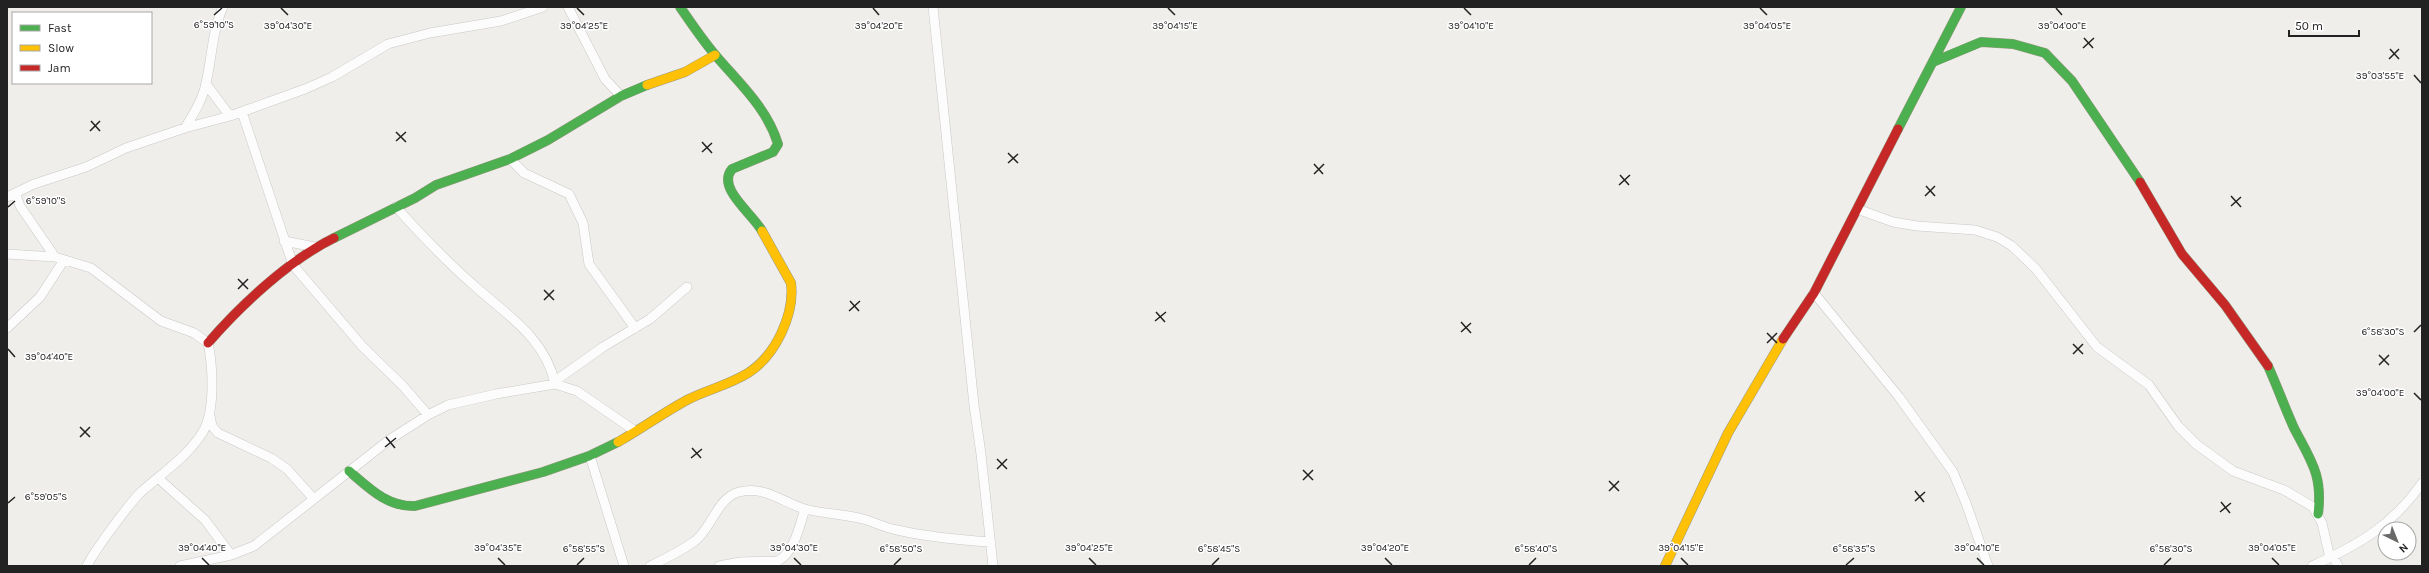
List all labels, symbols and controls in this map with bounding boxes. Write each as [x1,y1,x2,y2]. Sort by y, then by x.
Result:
legend [12,12,152,84]
scale bar [2289,12,2359,38]
text: 6°59'10"S [194,19,234,31]
text: 50 m [2295,19,2323,33]
text: 39°04'30"E [264,20,312,32]
text: 39°04'25"E [560,20,608,32]
text: 39°04'20"E [855,20,903,32]
text: 39°04'15"E [1152,20,1198,32]
text: 39°04'10"E [1448,20,1494,32]
text: 39°04'05"E [1743,20,1791,32]
text: 39°04'00"E [2038,20,2086,32]
text: Fast [48,21,72,35]
text: Slow [48,41,74,55]
text: Jam [48,61,71,75]
text: 39°03'55"E [2356,70,2404,82]
text: 6°59'10"S [26,195,66,207]
text: 6°58'30"S [2361,326,2405,338]
text: 39°04'40"E [25,351,73,363]
text: 39°04'00"E [2356,387,2404,399]
text: 6°59'05"S [25,491,67,503]
north arrow [2377,521,2417,561]
text: N [2396,541,2411,555]
text: 39°04'40"E [178,542,226,554]
text: 39°04'35"E [474,542,522,554]
text: 39°04'30"E [770,542,818,554]
text: 39°04'25"E [1065,542,1113,554]
text: 39°04'20"E [1361,542,1409,554]
text: 39°04'15"E [1658,542,1704,554]
text: 39°04'10"E [1954,542,2000,554]
text: 39°04'05"E [2248,542,2296,554]
text: 6°58'55"S [563,543,605,555]
text: 6°58'50"S [880,543,922,555]
text: 6°58'45"S [1198,543,1240,555]
text: 6°58'40"S [1515,543,1557,555]
text: 6°58'35"S [1833,543,1875,555]
text: 6°58'30"S [2149,543,2193,555]

